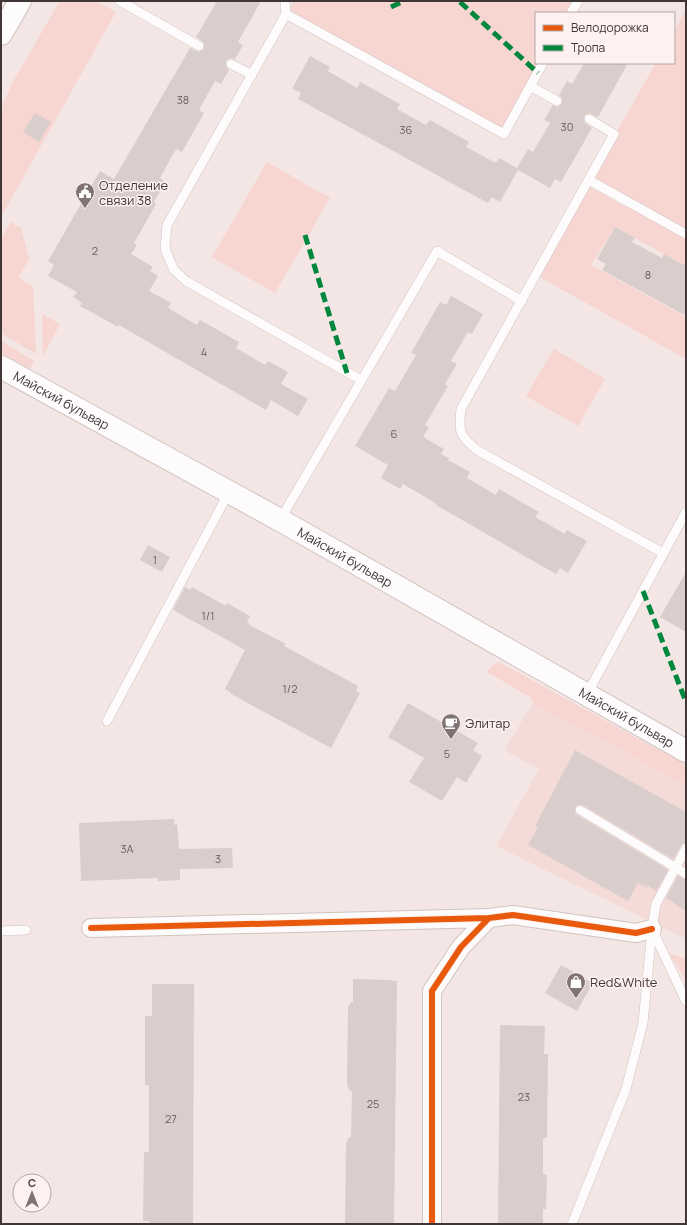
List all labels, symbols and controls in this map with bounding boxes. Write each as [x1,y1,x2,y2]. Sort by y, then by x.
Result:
legend [535,12,675,64]
text: Велодорожка [571,19,649,36]
text: Тропа [571,39,605,56]
house number: 38 [177,92,189,107]
house number: 30 [561,119,573,134]
house number: 36 [400,122,413,137]
place label: Отделение связи 38 [99,176,168,209]
public building icon: Отделение связи 38 [74,181,96,209]
house number: 2 [92,243,98,258]
house number: 8 [645,267,651,282]
house number: 4 [201,344,207,359]
street label: Майский бульвар [10,367,113,434]
house number: 6 [391,426,398,441]
street label: Майский бульвар [294,523,396,591]
house number: 1 [153,552,157,567]
house number: 1/1 [202,608,214,623]
house number: 1/2 [283,681,297,696]
street label: Майский бульвар [576,683,678,752]
cafe icon: Элитар [440,712,462,740]
place label: Элитар [465,714,511,732]
house number: 5 [444,746,450,761]
house number: 3А [120,841,134,856]
house number: 3 [215,851,221,866]
shop icon: Red&White [565,971,587,999]
place label: Red&White [590,973,658,991]
house number: 23 [518,1089,530,1104]
house number: 25 [367,1096,379,1111]
house number: 27 [165,1111,177,1126]
north arrow [12,1173,52,1213]
text: С [28,1175,36,1190]

